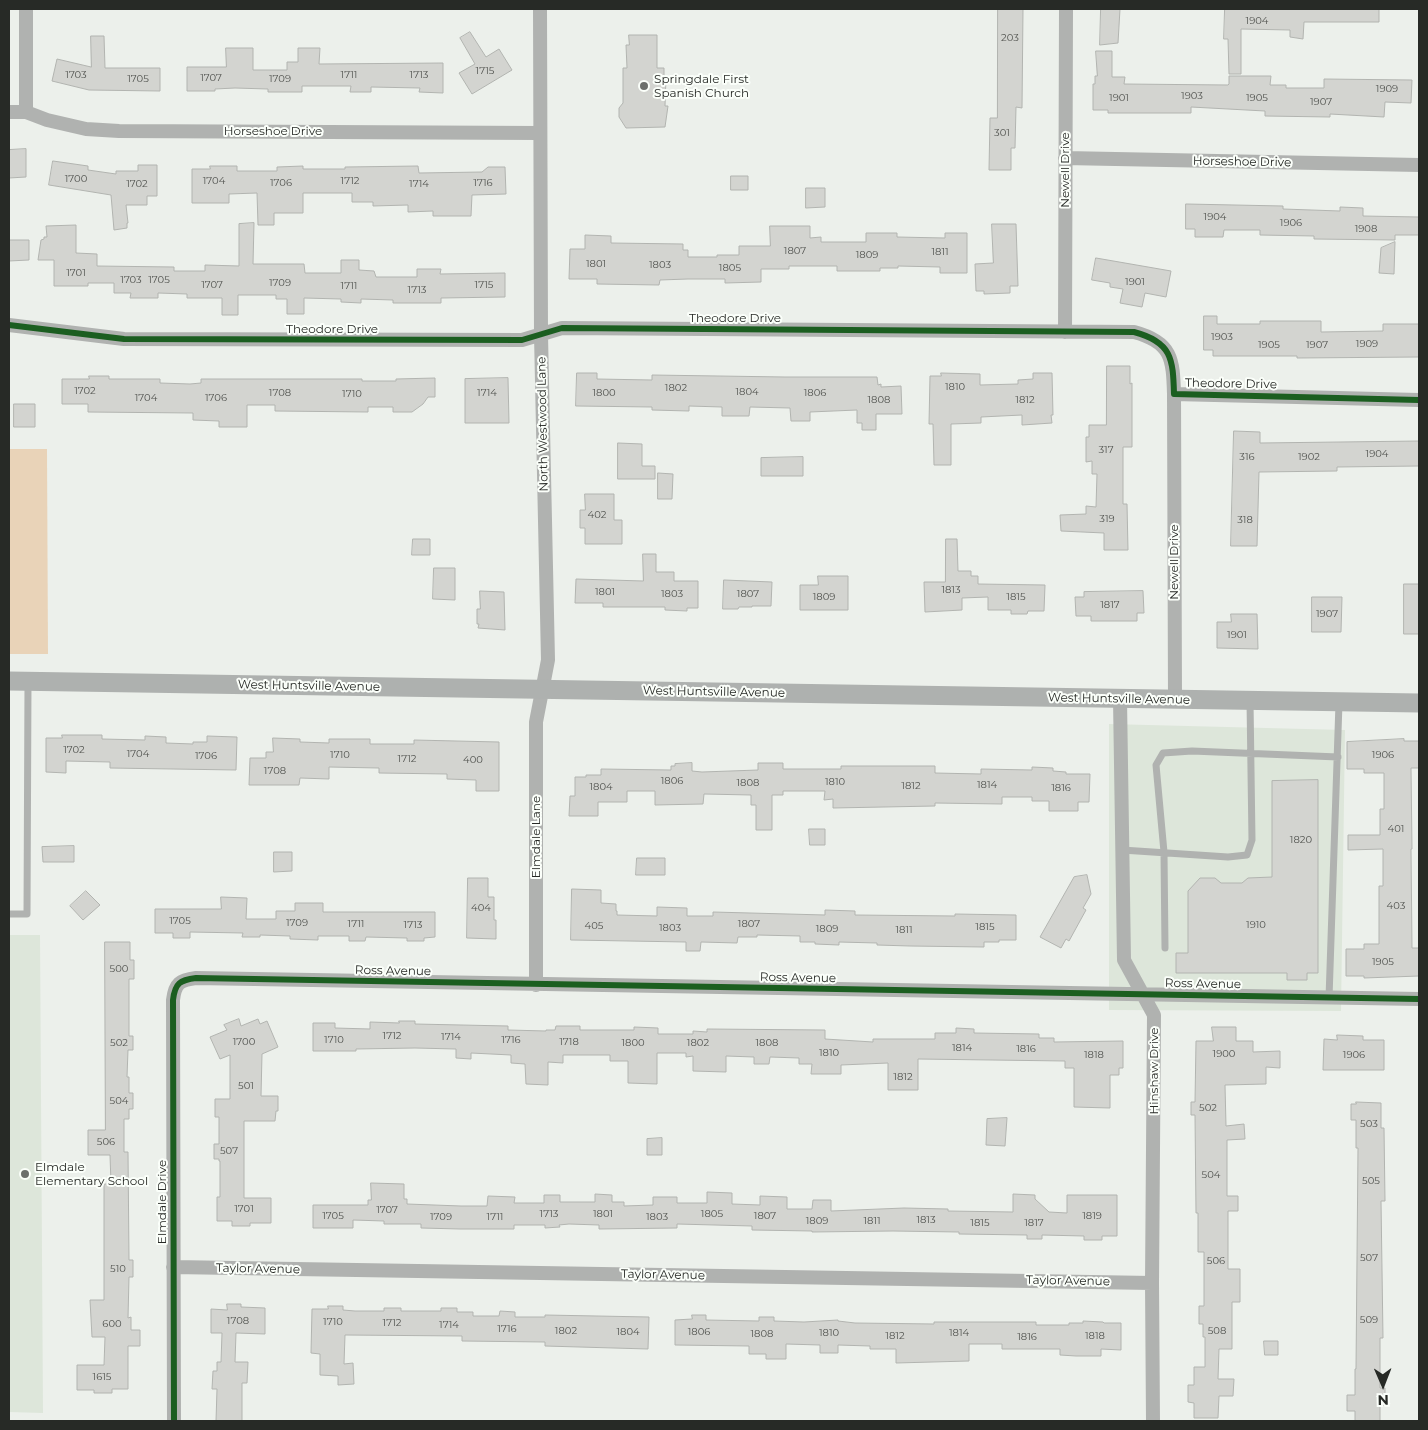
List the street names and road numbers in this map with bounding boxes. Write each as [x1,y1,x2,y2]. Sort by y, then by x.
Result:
street label: Horseshoe Drive [224,124,322,138]
street label: Newell Drive [1058,132,1072,208]
street label: Horseshoe Drive [1193,154,1291,170]
street label: Theodore Drive [689,311,781,325]
street label: Theodore Drive [286,322,378,336]
street label: North Westwood Lane [535,356,551,492]
street label: Theodore Drive [1185,376,1277,392]
street label: Newell Drive [1167,524,1181,600]
street label: West Huntsville Avenue [238,678,380,694]
street label: West Huntsville Avenue [643,684,785,700]
street label: West Huntsville Avenue [1048,691,1190,707]
street label: Elmdale Lane [529,796,543,878]
street label: Ross Avenue [355,963,431,979]
street label: Ross Avenue [760,970,836,986]
street label: Ross Avenue [1165,976,1241,992]
street label: Hinshaw Drive [1147,1027,1161,1115]
street label: Elmdale Drive [155,1160,169,1244]
street label: Taylor Avenue [216,1261,300,1277]
street label: Taylor Avenue [621,1267,705,1283]
street label: Taylor Avenue [1026,1273,1110,1289]

